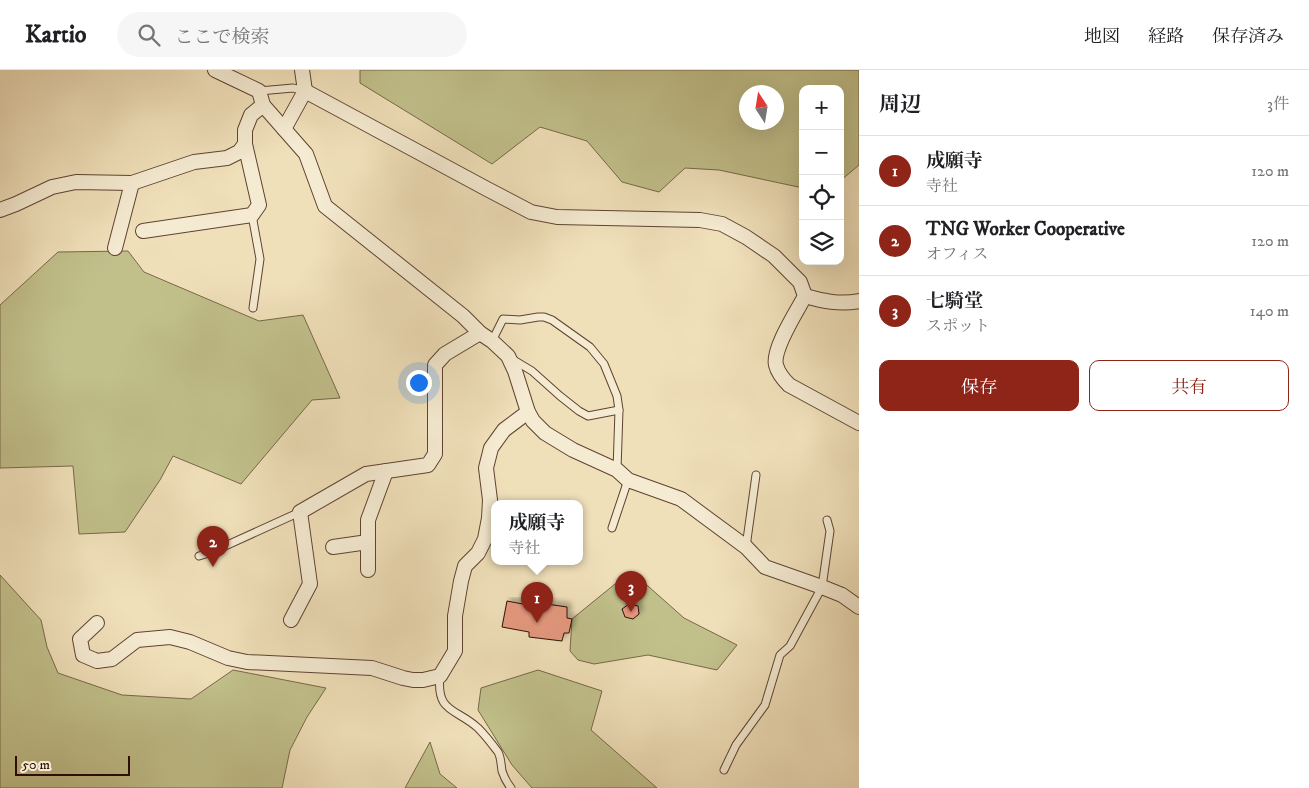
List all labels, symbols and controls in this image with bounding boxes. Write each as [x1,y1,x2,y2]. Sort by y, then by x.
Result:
search box [117,12,467,57]
text: Kartio [25,20,87,50]
icon: search [135,21,163,49]
text: ここで検索 [175,26,270,49]
text: 地図 [1084,26,1120,48]
text: 経路 [1148,26,1184,48]
text: 保存済み [1212,26,1284,48]
north arrow [739,85,784,130]
map controls [799,85,844,265]
button: + [799,85,844,130]
text: 周辺 [879,92,921,118]
text: 3件 [1267,94,1289,114]
button: − [799,130,844,175]
text: 成願寺 [926,150,983,173]
text: 1 [892,161,898,181]
text: 120 m [1251,161,1289,181]
button: locate [799,175,844,220]
text: 寺社 [926,176,958,196]
text: TNG Worker Cooperative [926,218,1125,241]
button: layers [799,220,844,265]
text: 2 [891,231,899,251]
text: 120 m [1251,231,1289,251]
text: オフィス [926,244,988,264]
text: 七騎堂 [926,290,983,313]
text: 3 [892,301,898,321]
text: 140 m [1250,301,1289,321]
text: スポット [926,316,990,336]
button: 保存 [879,360,1079,411]
button: 共有 [1089,360,1289,411]
your location [406,370,432,396]
popup [491,500,583,565]
text: 成願寺 [508,512,566,535]
pin: 2 [197,526,229,567]
text: 寺社 [508,538,541,558]
pin: 3 [615,571,647,612]
pin: 1 [521,582,553,623]
scale bar [15,753,130,776]
text: 50 m [22,756,50,774]

